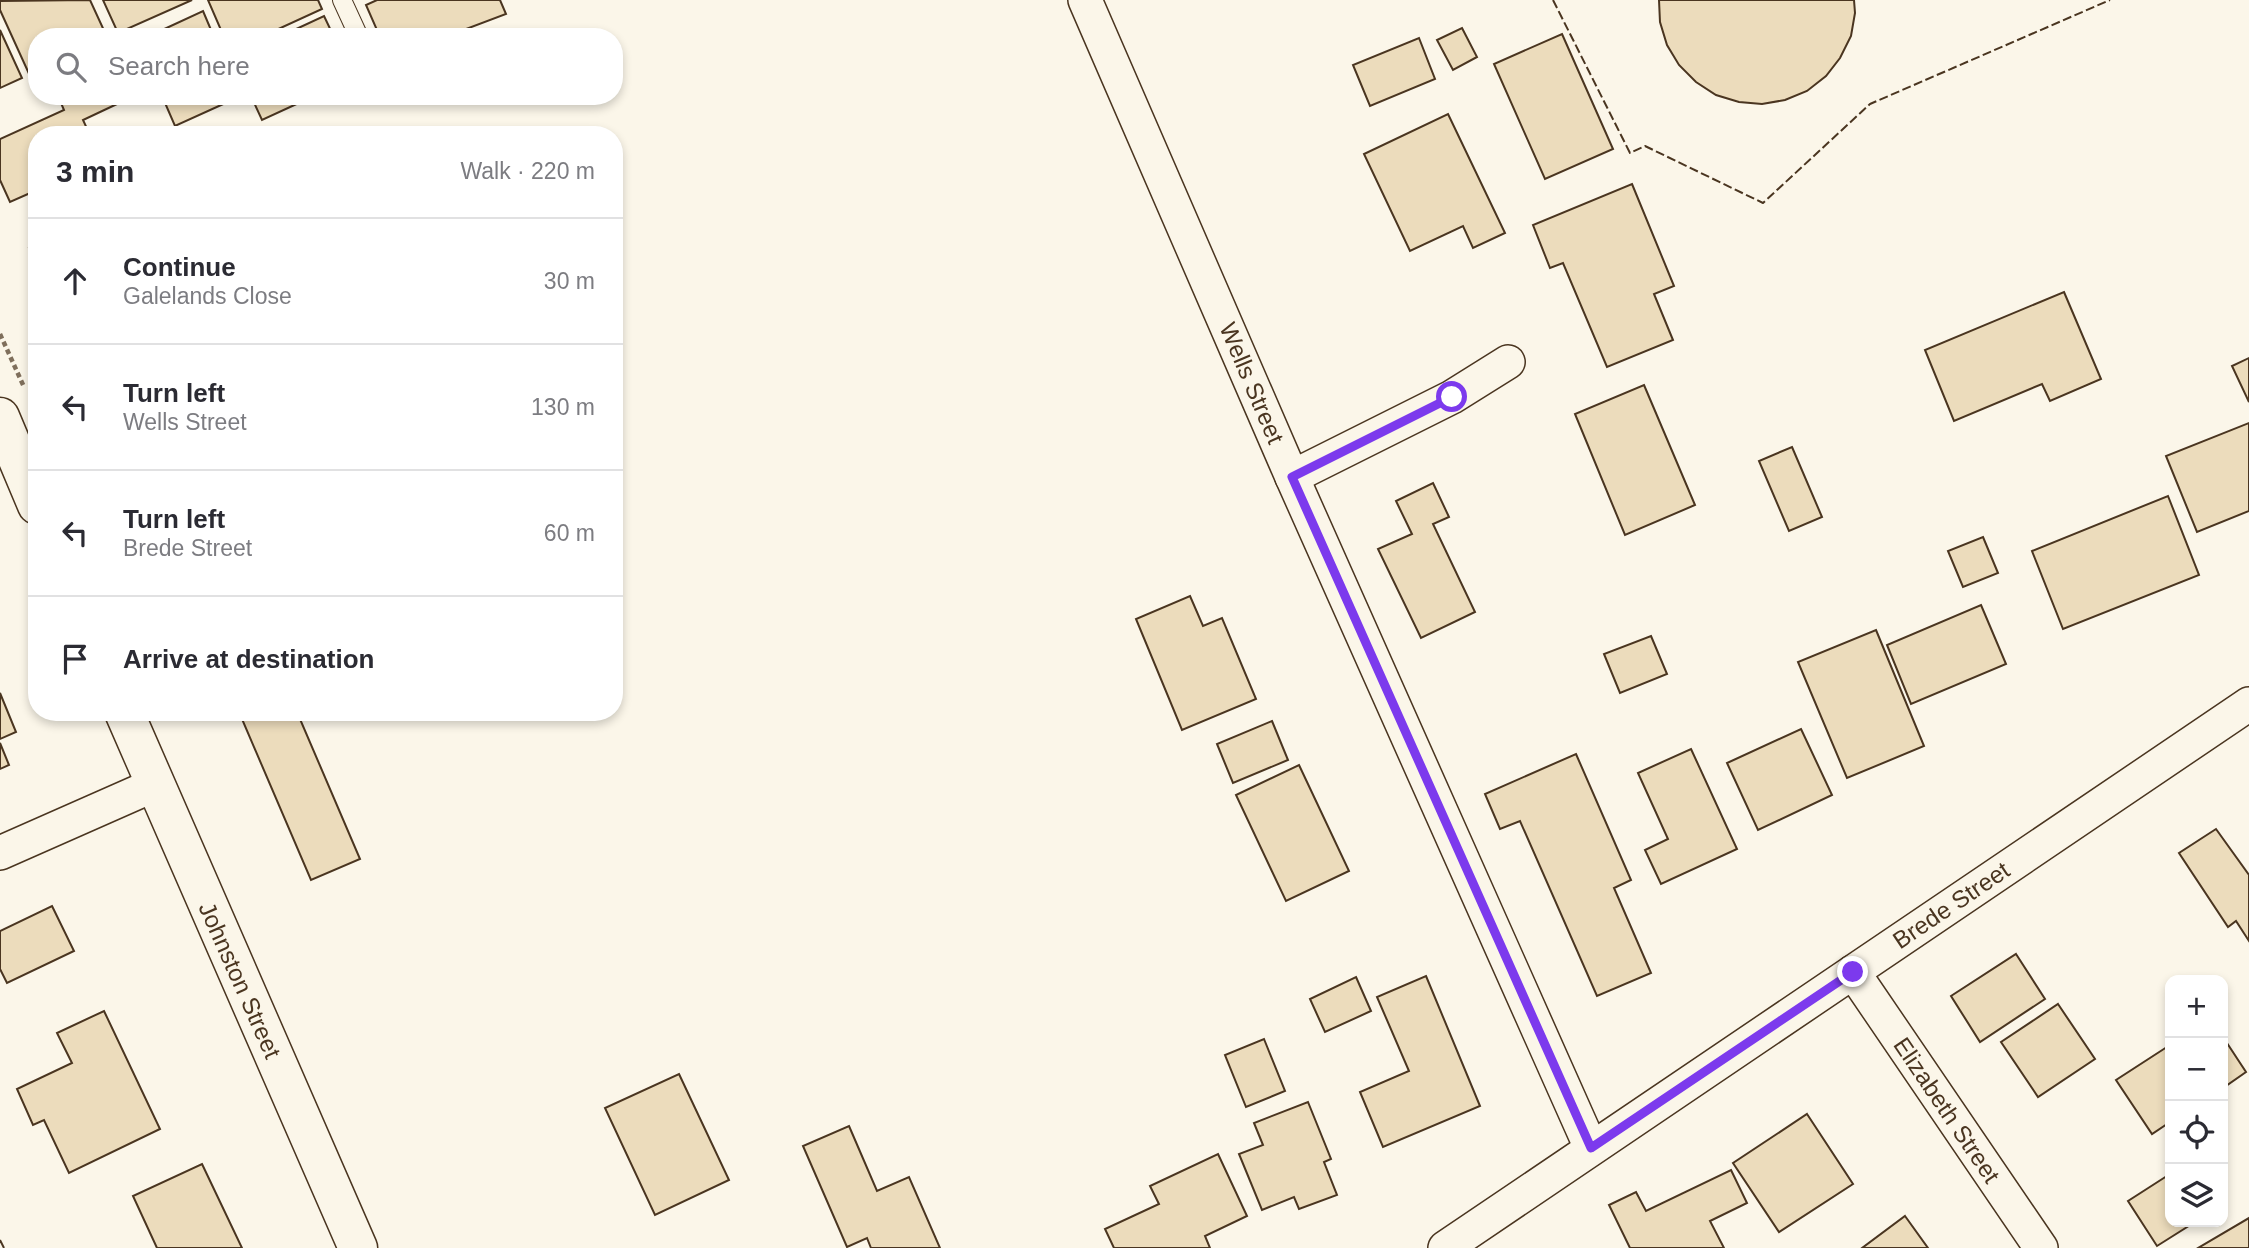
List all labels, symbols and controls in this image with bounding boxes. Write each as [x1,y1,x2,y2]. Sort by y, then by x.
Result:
search box [28,28,623,105]
icon: search [52,48,90,86]
text: Search here [108,51,250,81]
text: 3 min [56,155,134,188]
text: Walk · 220 m [460,158,595,184]
text: Continue [123,252,236,282]
icon: ahead [56,262,94,300]
text: 30 m [544,268,595,294]
text: Galelands Close [123,283,292,309]
street label: Wells Street [1214,318,1290,448]
text: Turn left [123,378,225,408]
route start [1436,381,1467,412]
icon: left [56,388,94,426]
text: 130 m [531,394,595,420]
text: Wells Street [123,409,247,435]
text: Turn left [123,504,225,534]
icon: left [56,514,94,552]
text: 60 m [544,520,595,546]
text: Brede Street [123,535,252,561]
icon: arrive [56,640,94,678]
text: Arrive at destination [123,644,374,674]
street label: Brede Street [1888,856,2015,954]
street label: Johnston Street [193,898,287,1063]
route end [1837,956,1868,987]
map controls [2165,975,2228,1227]
button: + [2165,975,2228,1038]
street label: Elizabeth Street [1888,1032,2006,1188]
button: − [2165,1038,2228,1101]
button: locate [2165,1101,2228,1164]
button: layers [2165,1164,2228,1227]

